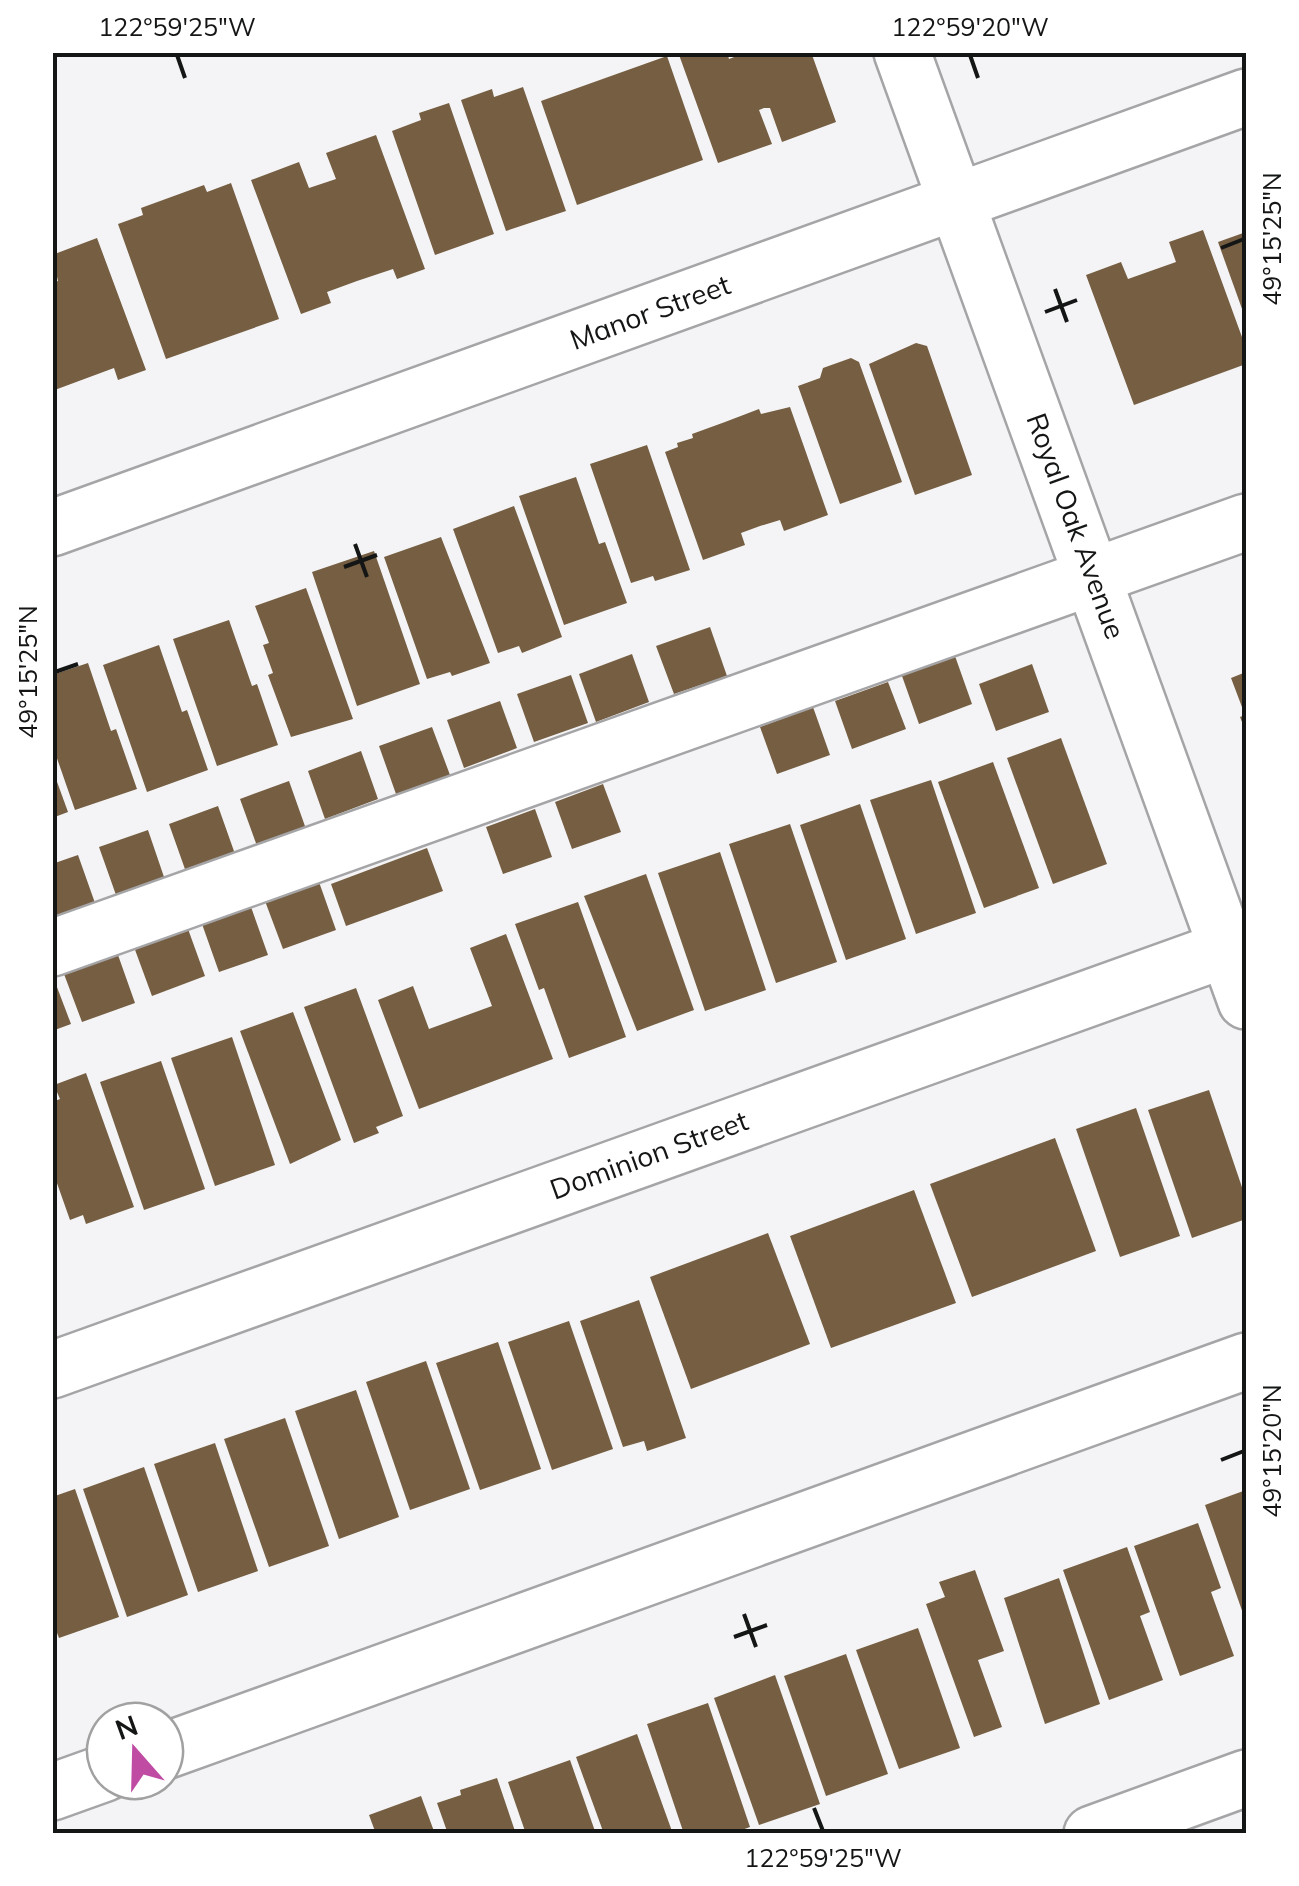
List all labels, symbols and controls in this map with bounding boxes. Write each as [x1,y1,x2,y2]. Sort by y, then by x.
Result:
text: 122°59'25"W [98,11,256,42]
text: 122°59'20"W [891,11,1049,42]
text: 49°15'25"N [1256,172,1287,306]
street label: Manor Street [565,266,735,357]
street label: Royal Oak Avenue [1019,408,1134,644]
text: 49°15'25"N [12,605,43,739]
street label: Dominion Street [545,1102,753,1207]
text: 49°15'20"N [1256,1384,1287,1518]
north arrow [85,1701,185,1801]
text: N [110,1707,142,1747]
text: 122°59'25"W [744,1842,902,1873]

